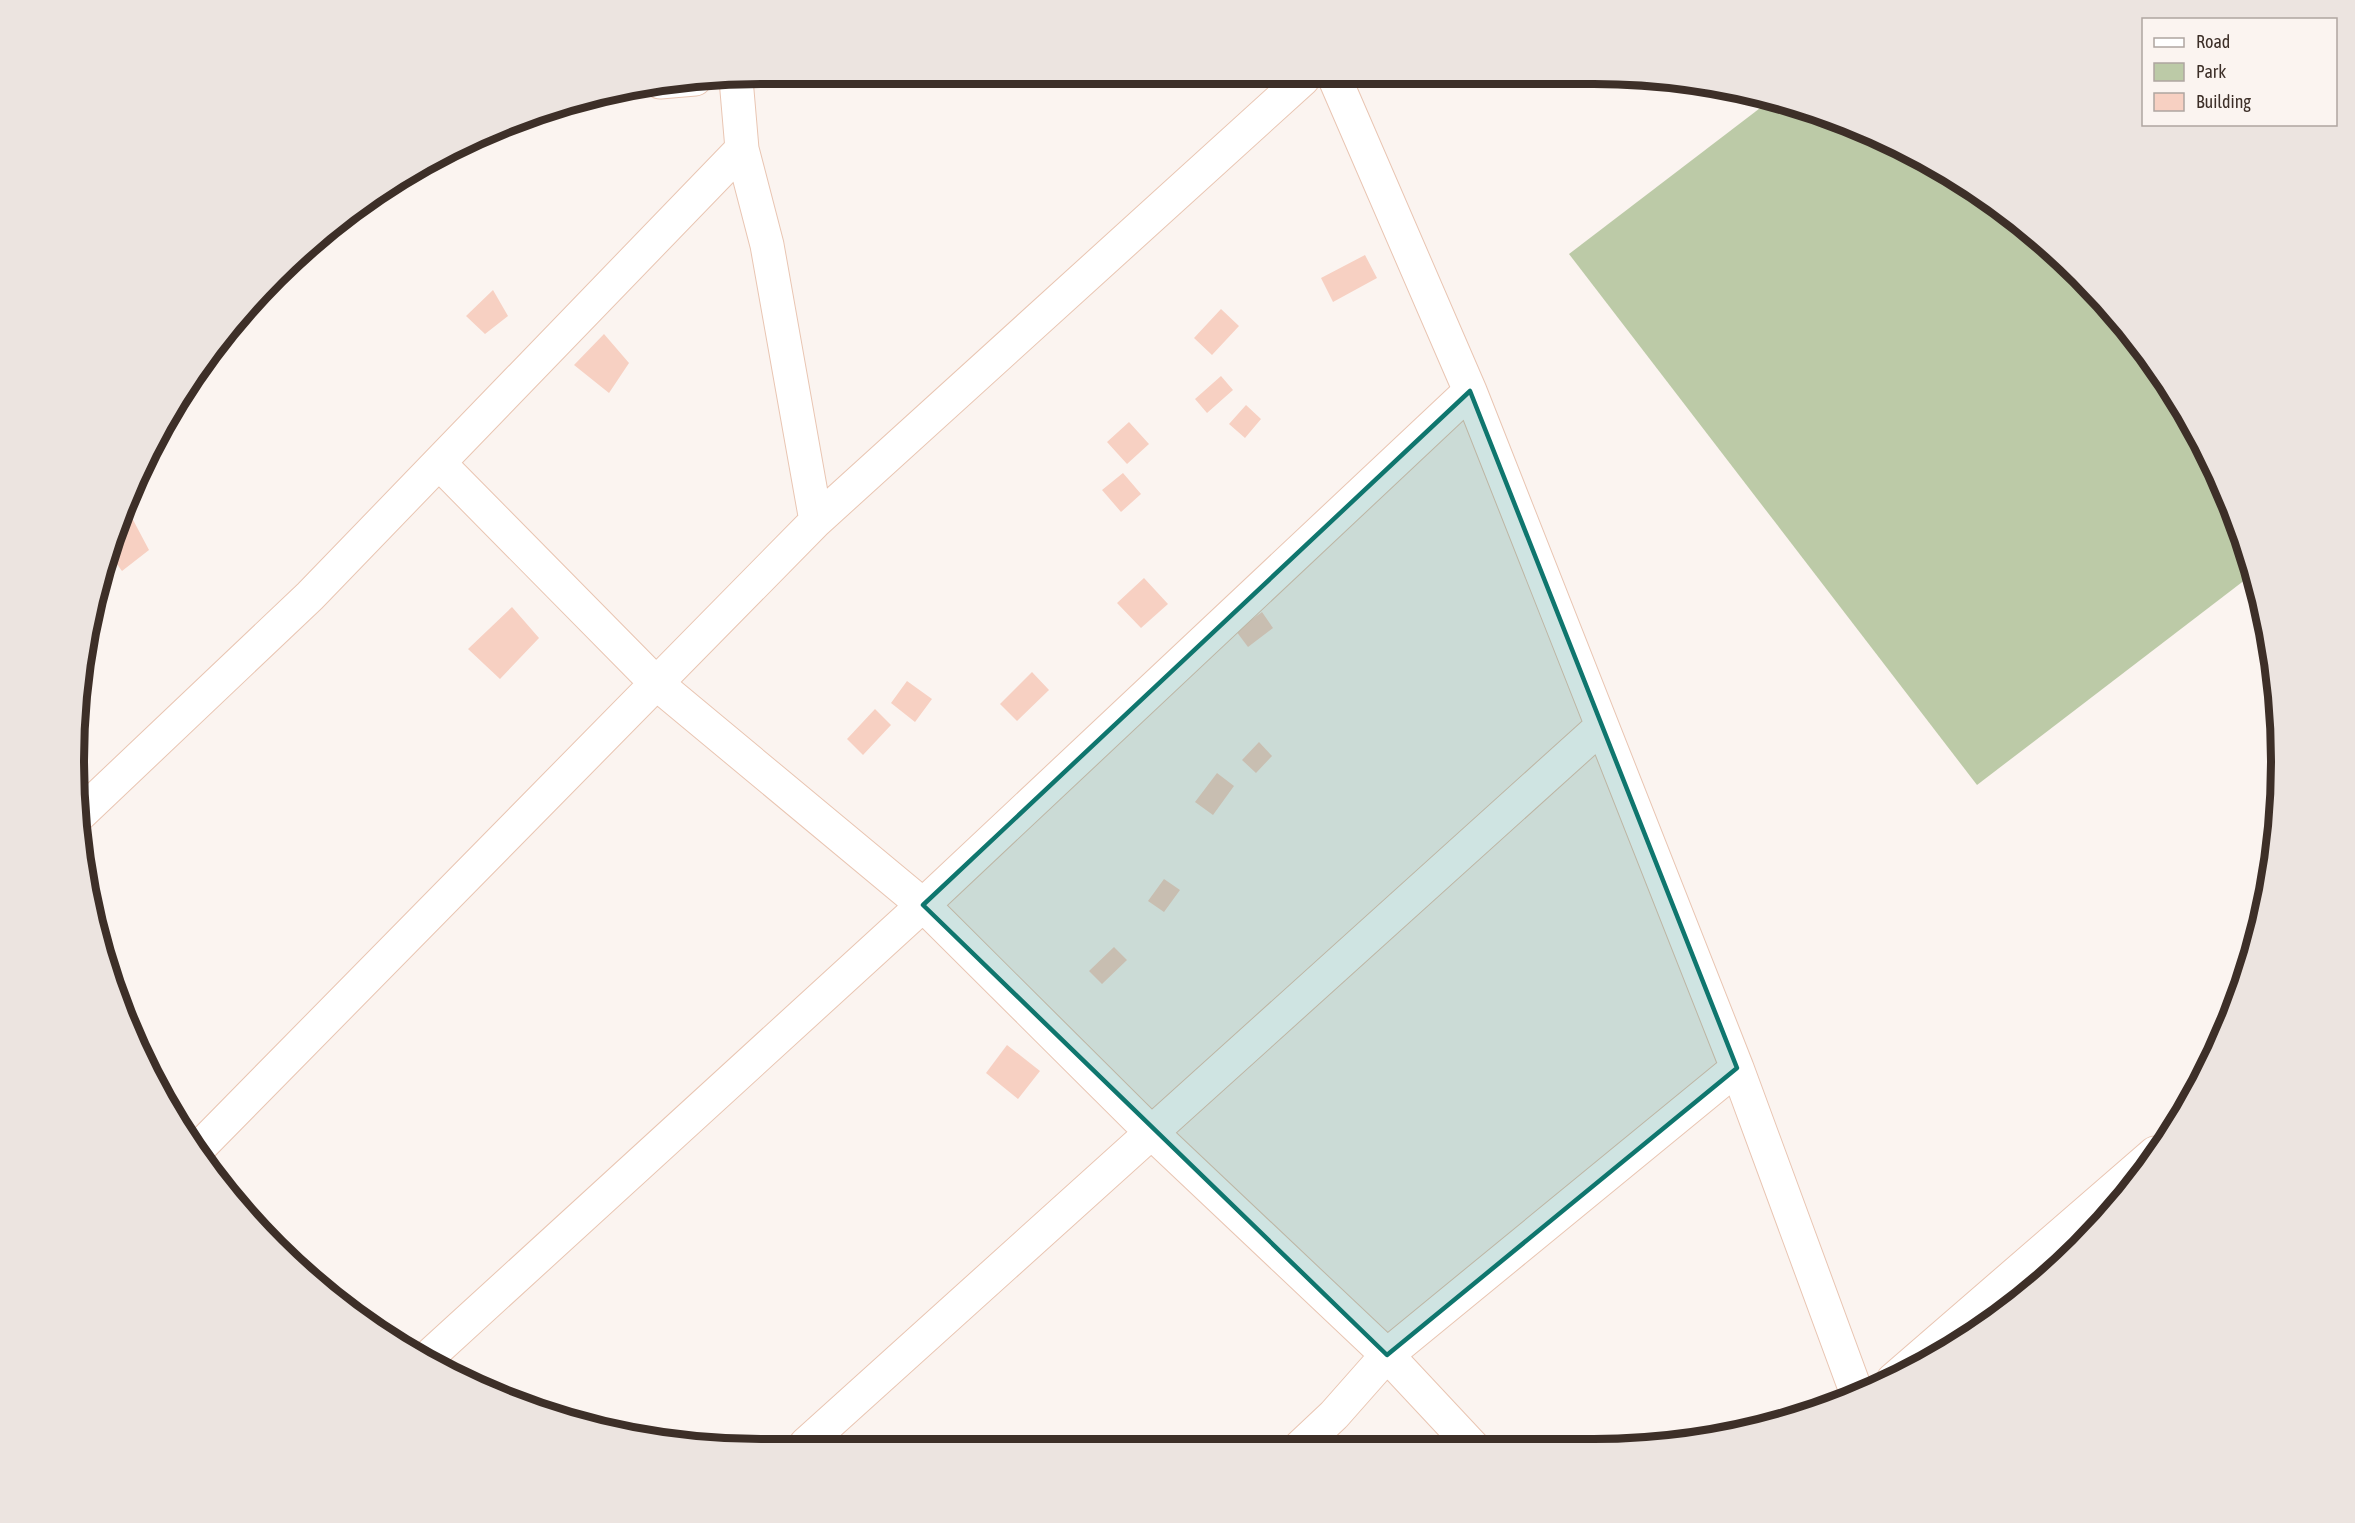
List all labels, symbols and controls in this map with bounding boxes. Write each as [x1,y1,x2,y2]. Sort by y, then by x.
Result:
legend [2142,18,2337,126]
text: Road [2196,31,2230,52]
text: Park [2196,61,2226,82]
text: Building [2196,91,2251,112]

